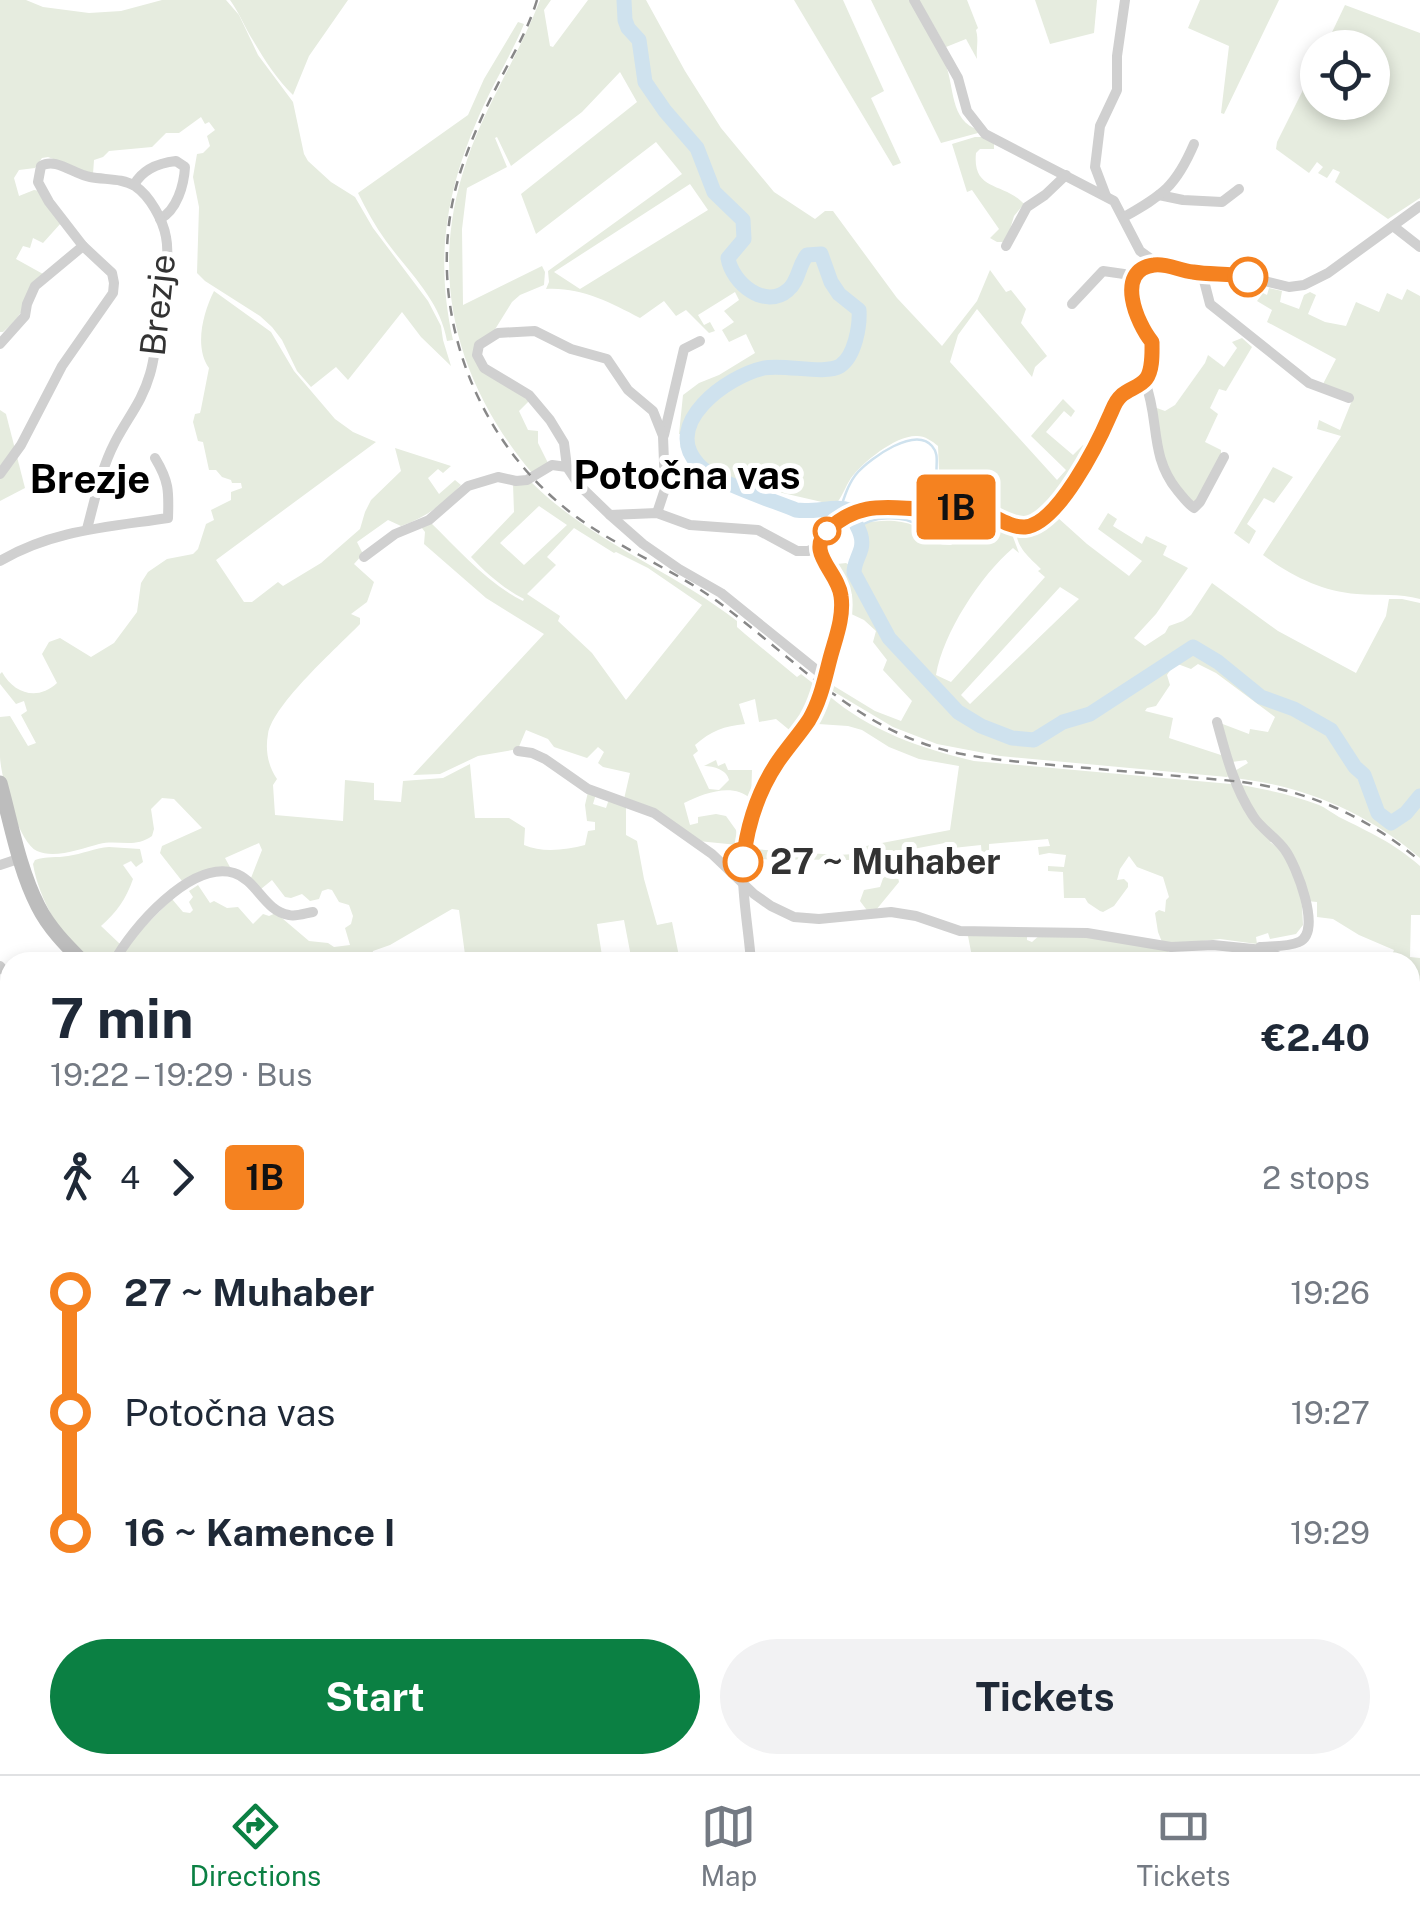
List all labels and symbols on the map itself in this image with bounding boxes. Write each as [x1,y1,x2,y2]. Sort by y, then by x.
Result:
street label: Brezje [132,252,183,358]
unlabelled marker [1229,258,1267,296]
district label: Potočna vas [573,451,801,498]
district label: Brezje [30,455,150,502]
line badge: 1B [911,474,1001,540]
unlabelled marker [814,518,840,544]
place label: 27 ~ Muhaber [770,841,1001,882]
marker: 27 ~ Muhaber [724,843,762,881]

